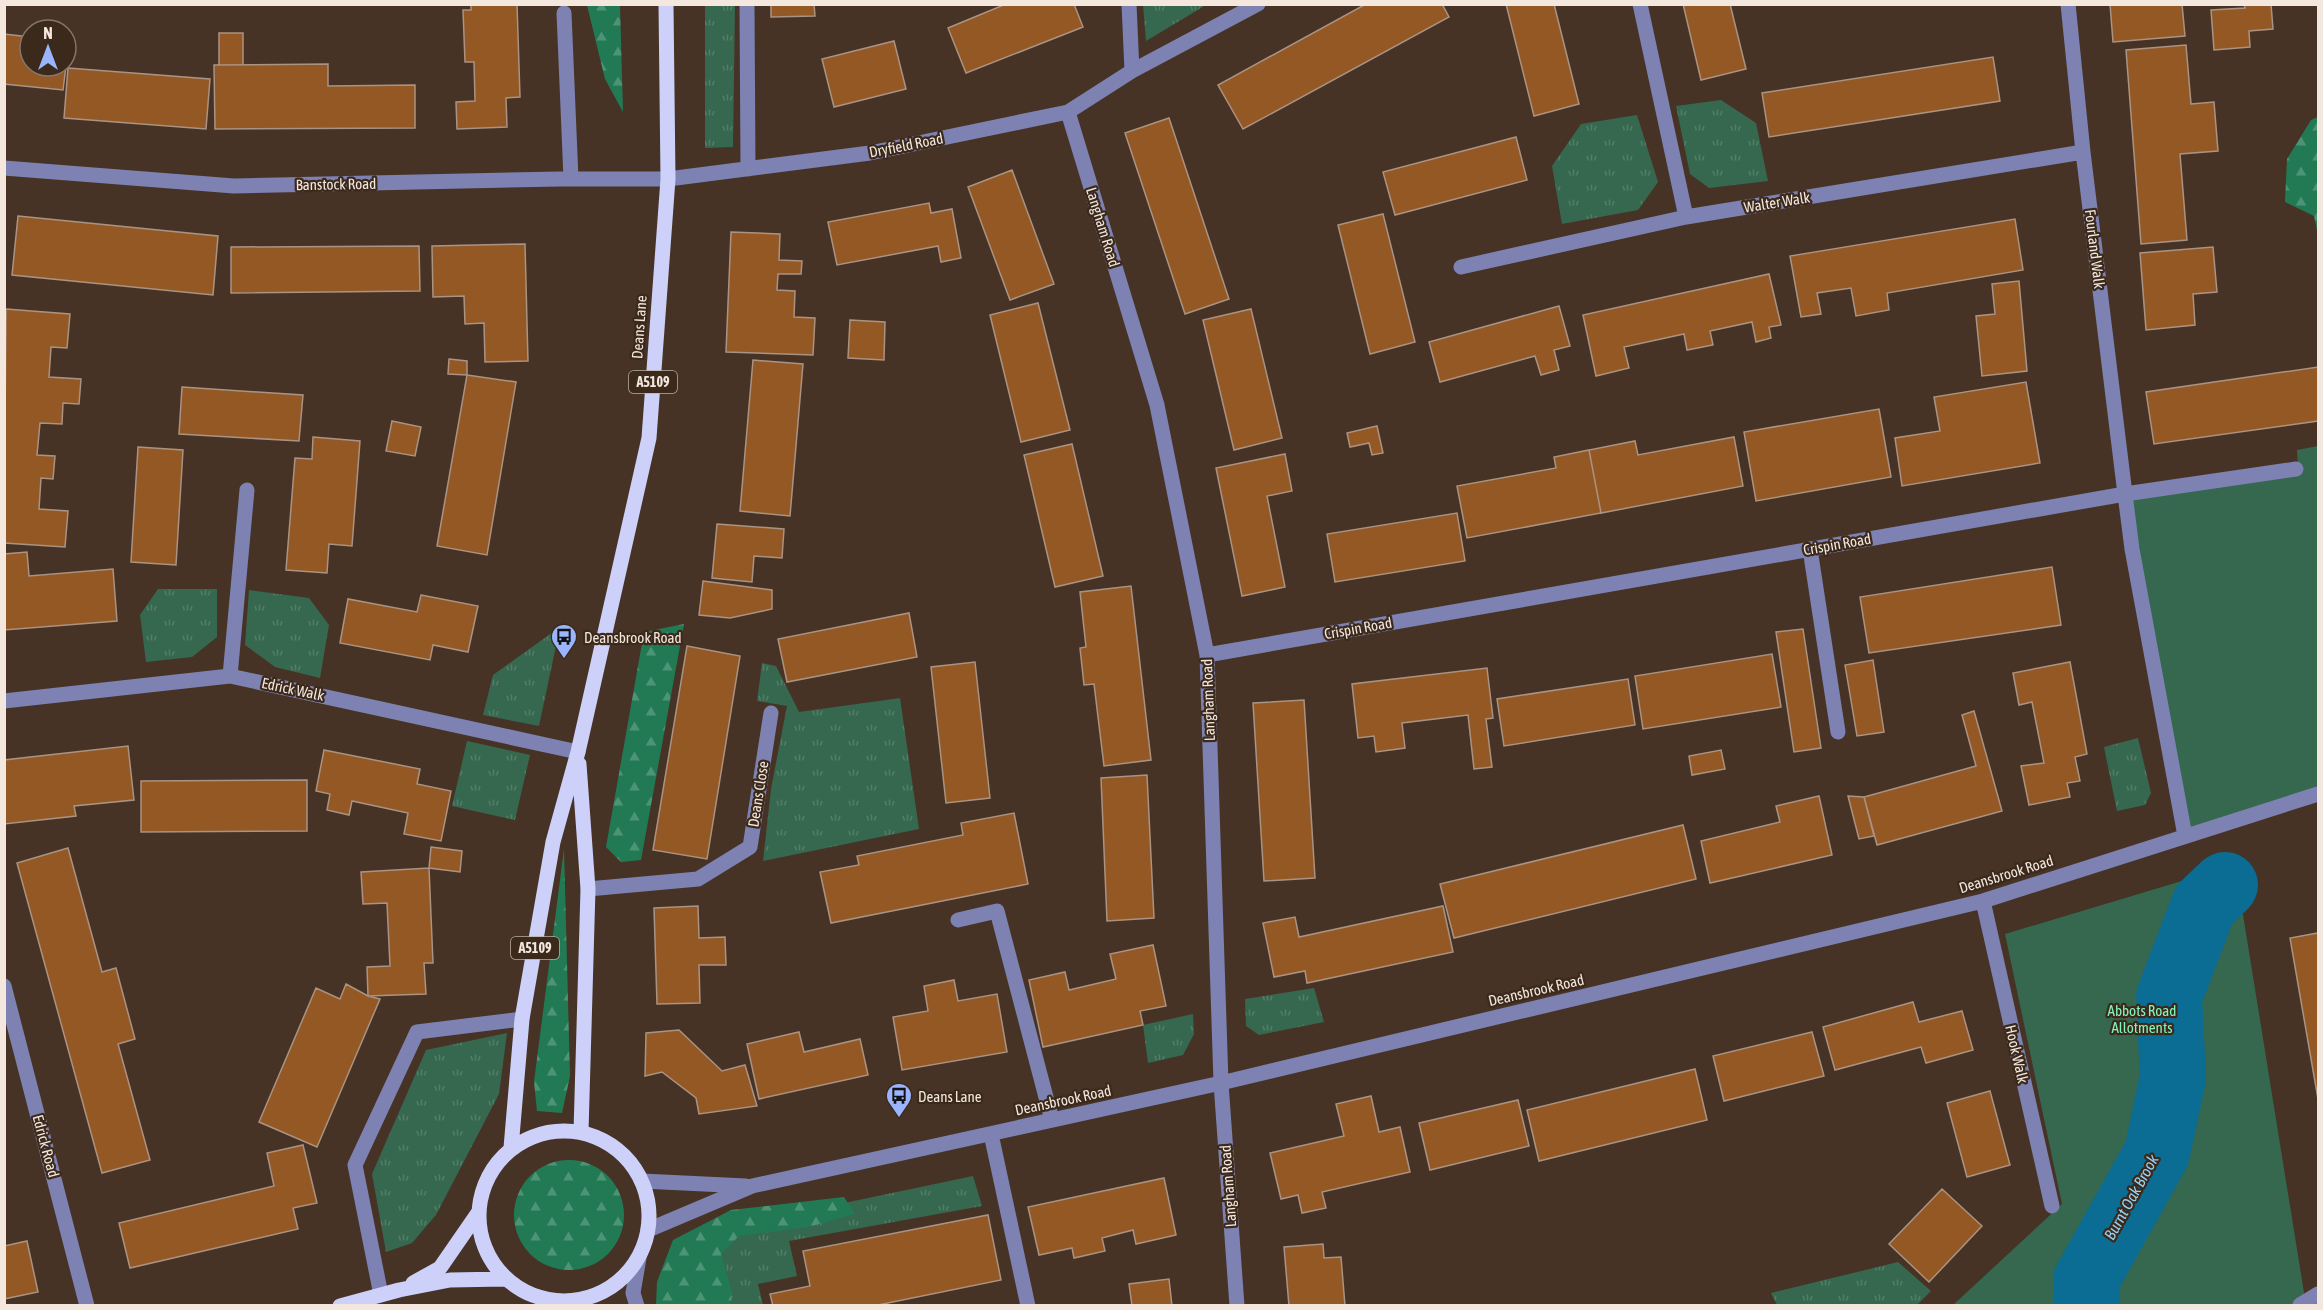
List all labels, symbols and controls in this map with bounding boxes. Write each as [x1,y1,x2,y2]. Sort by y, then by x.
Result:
north arrow [18,18,78,78]
text: N [43,24,53,42]
street label: Dryfield Road [868,129,944,161]
street label: Banstock Road [295,175,377,193]
street label: Langham Road [1083,185,1123,269]
street label: Walter Walk [1743,188,1812,216]
street label: Fourland Walk [2082,208,2108,290]
street label: Deans Lane [628,294,650,359]
road number: A5109 [629,371,677,393]
street label: Crispin Road [1802,530,1872,558]
street label: Crispin Road [1323,614,1393,642]
bus stop icon: Deansbrook Road [549,622,579,660]
place label: Deansbrook Road [584,629,682,646]
street label: Langham Road [1198,659,1218,741]
street label: Edrick Walk [260,674,326,704]
street label: Deans Close [744,760,772,828]
street label: Deansbrook Road [1957,852,2055,896]
road number: A5109 [511,937,559,959]
street label: Deansbrook Road [1486,971,1586,1009]
park label: Abbots Road Allotments [2108,1002,2176,1036]
street label: Hook Walk [2002,1023,2032,1085]
bus stop icon: Deans Lane [884,1081,914,1119]
street label: Deansbrook Road [1013,1082,1113,1118]
place label: Deans Lane [918,1088,982,1105]
street label: Edrick Road [29,1113,63,1179]
street label: Langham Road [1217,1144,1239,1228]
water label: Burnt Oak Brook [2100,1150,2162,1243]

